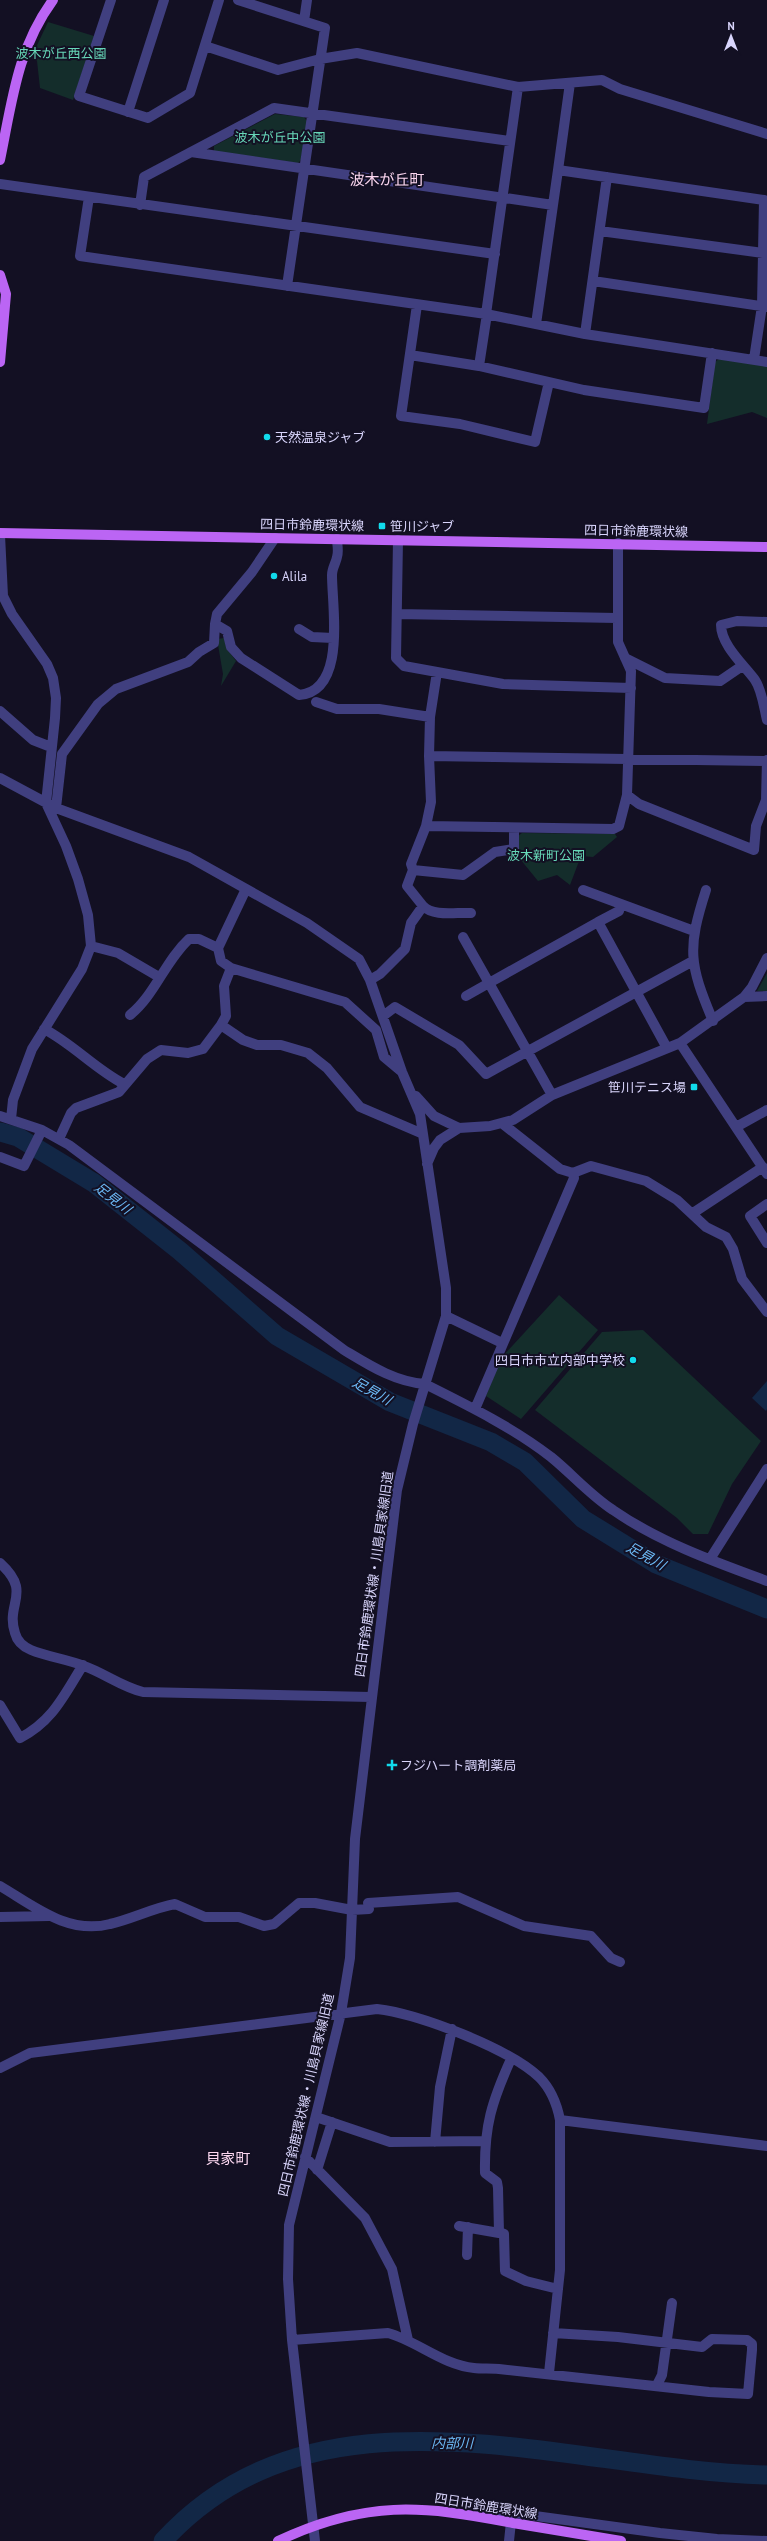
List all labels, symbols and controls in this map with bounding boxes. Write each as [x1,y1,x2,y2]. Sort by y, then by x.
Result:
north arrow [711,16,751,56]
text: N [727,19,735,33]
park label: 波木が丘西公園 [15,45,107,62]
park label: 波木が丘中公園 [234,129,326,146]
district label: 波木が丘町 [349,170,425,189]
place label: 天然温泉ジャブ [275,429,365,446]
marker: 天然温泉ジャブ [262,432,272,442]
street label: 四日市鈴鹿環状線 [260,516,364,534]
place label: 笹川ジャブ [390,518,454,535]
marker: 笹川ジャブ [377,521,387,531]
street label: 四日市鈴鹿環状線 [584,522,688,540]
place label: Alila [282,568,307,585]
marker: Alila [269,571,279,581]
park label: 波木新町公園 [507,847,585,864]
place label: 笹川テニス場 [608,1079,686,1096]
marker: 笹川テニス場 [689,1082,699,1092]
water label: 足見川 [91,1178,137,1219]
place label: 四日市市立内部中学校 [495,1352,625,1369]
marker: 四日市市立内部中学校 [628,1355,638,1365]
water label: 足見川 [349,1373,396,1410]
street label: 四日市鈴鹿環状線・川島貝家線旧道 [351,1470,397,1678]
water label: 足見川 [623,1538,670,1575]
place label: フジハート調剤薬局 [400,1757,516,1774]
marker: フジハート調剤薬局 [387,1760,397,1770]
street label: 四日市鈴鹿環状線・川島貝家線旧道 [274,1992,338,2198]
district label: 貝家町 [205,2149,251,2168]
water label: 内部川 [431,2434,475,2452]
street label: 四日市鈴鹿環状線 [433,2489,539,2523]

